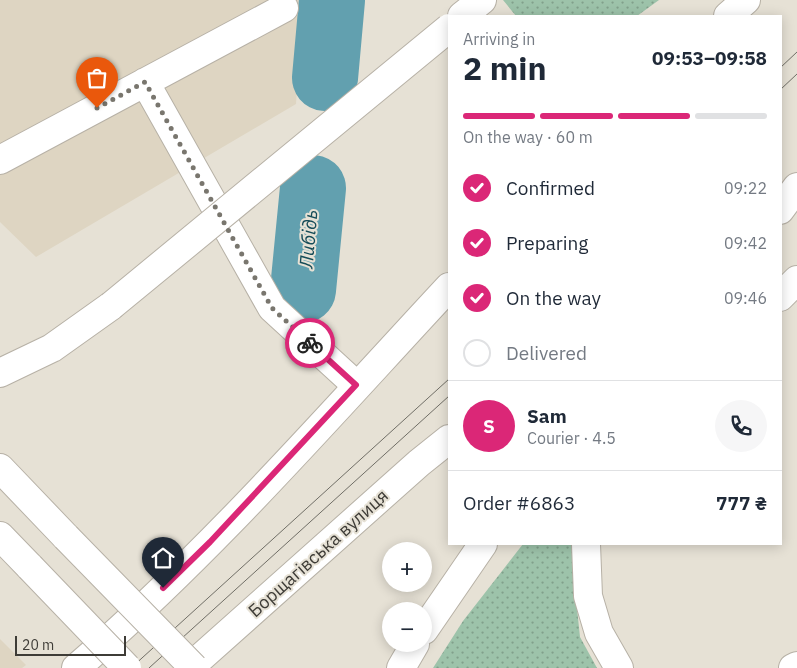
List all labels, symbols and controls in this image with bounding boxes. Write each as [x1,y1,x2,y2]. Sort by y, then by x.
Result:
text: Arriving in [463,29,535,49]
text: 09:53–09:58 [652,46,767,70]
text: 2 min [463,47,547,89]
pin [76,57,118,108]
icon: bag [83,64,111,92]
text: On the way · 60 m [463,127,593,147]
icon: check [463,174,491,202]
text: Confirmed [506,176,595,200]
text: 09:22 [724,178,767,198]
water label: Либідь [293,209,323,270]
icon: check [463,229,491,257]
text: Preparing [506,231,588,255]
text: 09:42 [724,233,767,253]
icon: check [463,284,491,312]
text: On the way [506,286,601,310]
text: 09:46 [724,288,767,308]
courier [285,318,335,368]
icon: bike [296,329,324,357]
text: Delivered [506,341,587,365]
button: phone [715,400,767,452]
text: Sam [527,404,567,428]
text: S [483,414,495,438]
text: Courier · 4.5 [527,428,616,448]
street label: Борщагівська вулиця [243,484,393,622]
text: Order #6863 [463,491,575,515]
text: 777 ₴ [716,491,767,515]
pin [142,537,184,588]
map controls [382,542,432,652]
button: + [382,542,432,592]
icon: home [149,544,177,572]
button: − [382,602,432,652]
scale bar [15,633,126,656]
text: 20 m [22,636,54,654]

